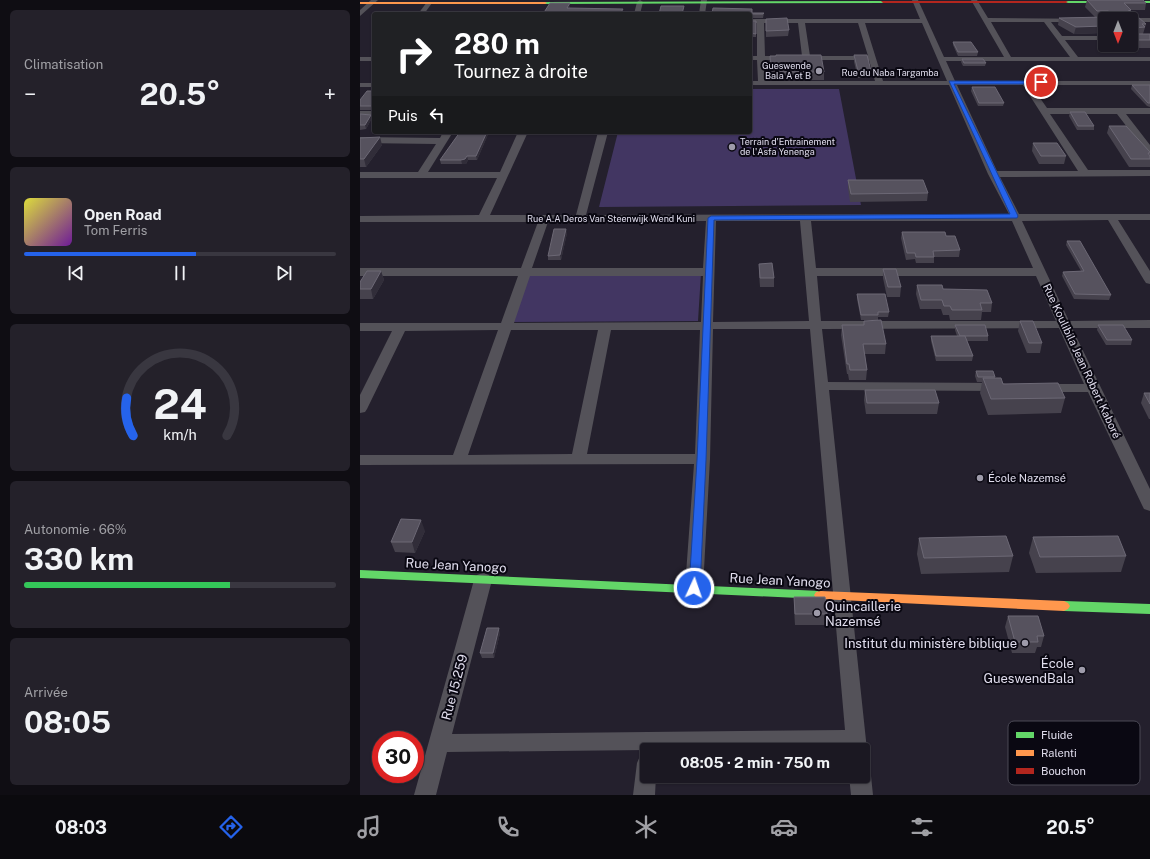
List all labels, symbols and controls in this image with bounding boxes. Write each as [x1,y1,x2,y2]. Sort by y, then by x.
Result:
north arrow [1098,12,1138,52]
map controls [1098,12,1138,52]
text: 280 m [454,27,540,60]
icon: right [388,28,440,80]
text: Climatisation [24,57,103,72]
place label: Gueswende Bala A et B [762,60,811,81]
text: Tournez à droite [454,61,588,82]
pin [1024,65,1058,99]
marker: Gueswende Bala A et B [814,66,824,76]
street label: Rue du Naba Targamba [841,67,939,78]
icon: arrive [1030,71,1052,93]
text: 20.5° [140,76,220,112]
text: − [24,81,36,107]
text: + [324,81,336,107]
icon: left [426,104,448,126]
text: Puis [388,107,418,124]
place label: Terrain d'Entrainement de l'Asfa Yenenga [740,136,835,157]
marker: Terrain d'Entrainement de l'Asfa Yenenga [727,142,737,152]
text: Open Road [84,206,162,223]
street label: Rue A.A Deros Van Steenwijk Wend Kuni [527,213,695,224]
text: Tom Ferris [84,223,147,238]
icon: previous [65,262,87,284]
icon: pause [169,262,191,284]
icon: next [273,262,295,284]
street label: Rue Koulibila Jean Robert Kaboré [1041,282,1123,440]
text: 24 [153,378,207,427]
text: km/h [163,425,197,442]
place label: École Nazemsé [988,471,1066,484]
marker: École Nazemsé [975,473,985,483]
text: Autonomie · 66% [24,522,127,537]
text: 330 km [24,541,134,577]
street label: Rue Jean Yanogo [405,555,507,576]
position arrow [673,567,715,609]
street label: Rue Jean Yanogo [729,570,831,591]
place label: Quincaillerie Nazemsé [825,599,901,629]
marker: Quincaillerie Nazemsé [812,608,822,618]
place label: Institut du ministère biblique [844,636,1017,651]
marker: Institut du ministère biblique [1020,638,1030,648]
street label: Rue 15.259 [438,653,470,722]
place label: École GueswendBala [983,655,1074,686]
marker: École GueswendBala [1077,665,1087,675]
text: Arrivée [24,685,68,700]
text: 08:05 [24,704,111,740]
legend [1008,721,1140,785]
text: Fluide [1041,729,1073,741]
speed limit sign: 30 [372,731,424,783]
text: Ralenti [1041,747,1077,759]
text: 08:05 · 2 min · 750 m [680,754,830,771]
text: Bouchon [1041,765,1086,777]
icon: directions [217,813,245,841]
icon: music [355,813,383,841]
icon: phone [494,813,522,841]
icon: climate [632,813,660,841]
icon: car [770,813,798,841]
icon: filters [908,813,936,841]
text: 08:03 [55,817,107,838]
text: 20.5° [1046,817,1095,838]

